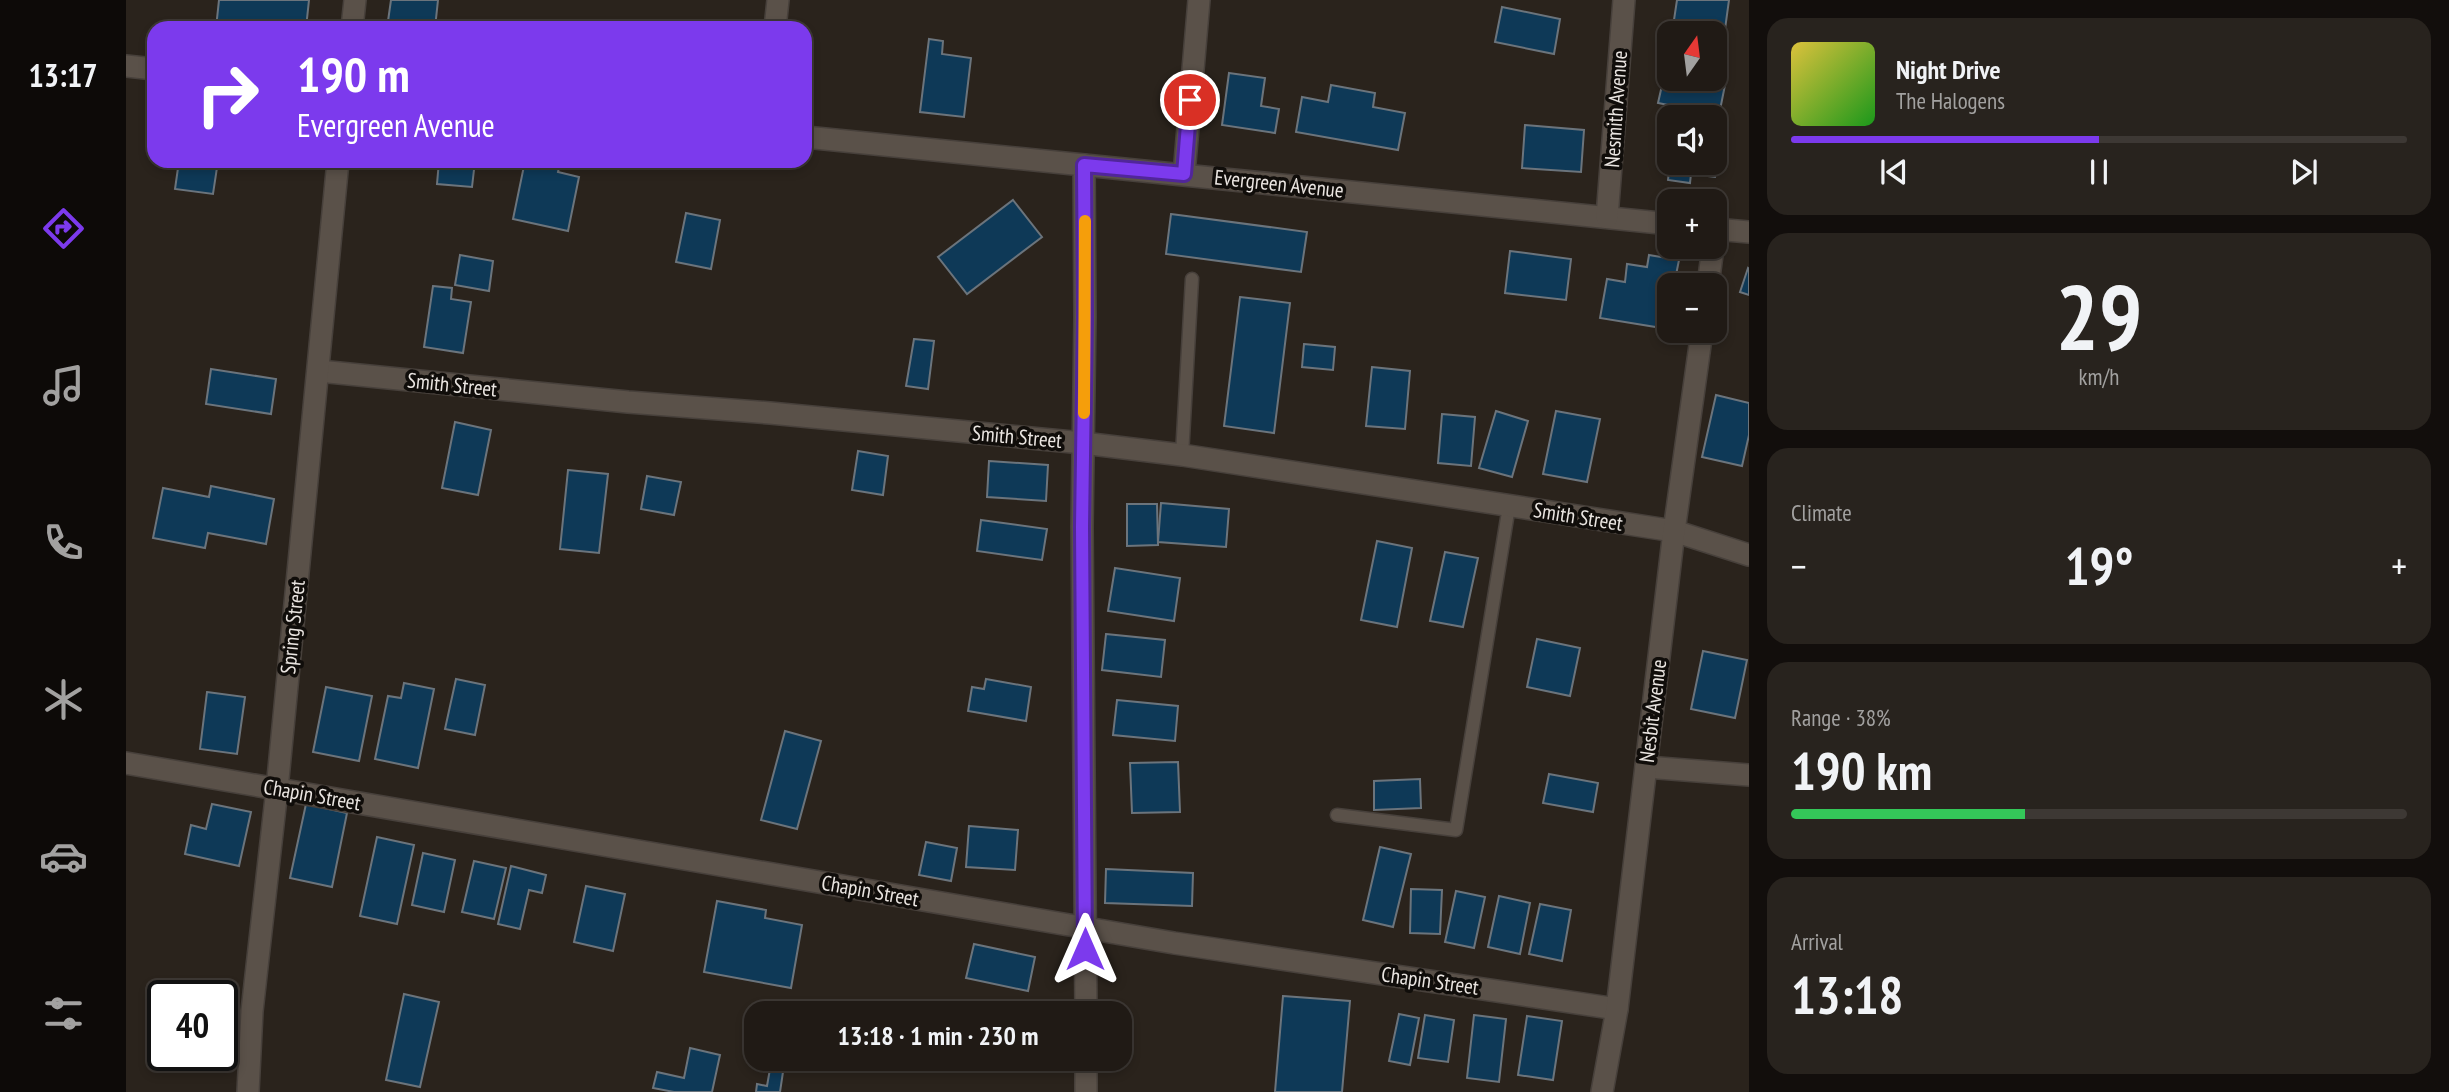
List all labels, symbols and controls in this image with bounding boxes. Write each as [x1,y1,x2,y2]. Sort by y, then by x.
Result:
north arrow [1657,21,1727,91]
map controls [1657,21,1727,343]
text: 190 m [297,42,410,106]
icon: right [182,49,273,140]
street label: Nesmith Avenue [1598,50,1633,168]
text: Night Drive [1896,53,2001,86]
text: 13:17 [28,54,98,96]
pin [1160,70,1220,130]
icon: arrive [1171,81,1209,119]
text: The Halogens [1896,86,2005,115]
text: Evergreen Avenue [297,104,495,146]
button: sound [1657,105,1727,175]
icon: previous [1875,153,1913,191]
icon: pause [2080,153,2118,191]
icon: next [2285,153,2323,191]
street label: Evergreen Avenue [1213,163,1345,204]
button: + [1657,189,1727,259]
icon: directions [39,204,88,253]
text: 29 [2056,257,2143,375]
button: − [1657,273,1727,343]
icon: music [39,361,88,410]
text: km/h [2079,362,2119,391]
street label: Smith Street [406,366,499,403]
street label: Smith Street [971,419,1063,454]
street label: Smith Street [1531,496,1625,537]
text: Climate [1791,498,1852,527]
icon: phone [39,518,88,567]
text: 19° [2065,532,2133,599]
text: − [1791,541,1807,590]
text: + [2391,541,2407,590]
street label: Spring Street [274,578,311,675]
street label: Nesbit Avenue [1633,658,1672,764]
icon: climate [39,675,88,724]
text: Range · 38% [1791,703,1891,732]
text: 190 km [1791,737,1932,804]
street label: Chapin Street [261,773,363,816]
icon: car [39,832,88,881]
street label: Chapin Street [819,869,921,912]
position arrow [1048,912,1122,986]
text: Arrival [1791,927,1843,956]
street label: Chapin Street [1380,960,1481,1001]
text: 13:18 [1791,961,1903,1028]
speed limit sign: 40 [147,980,238,1071]
icon: filters [39,989,88,1038]
text: 13:18 · 1 min · 230 m [838,1019,1038,1052]

